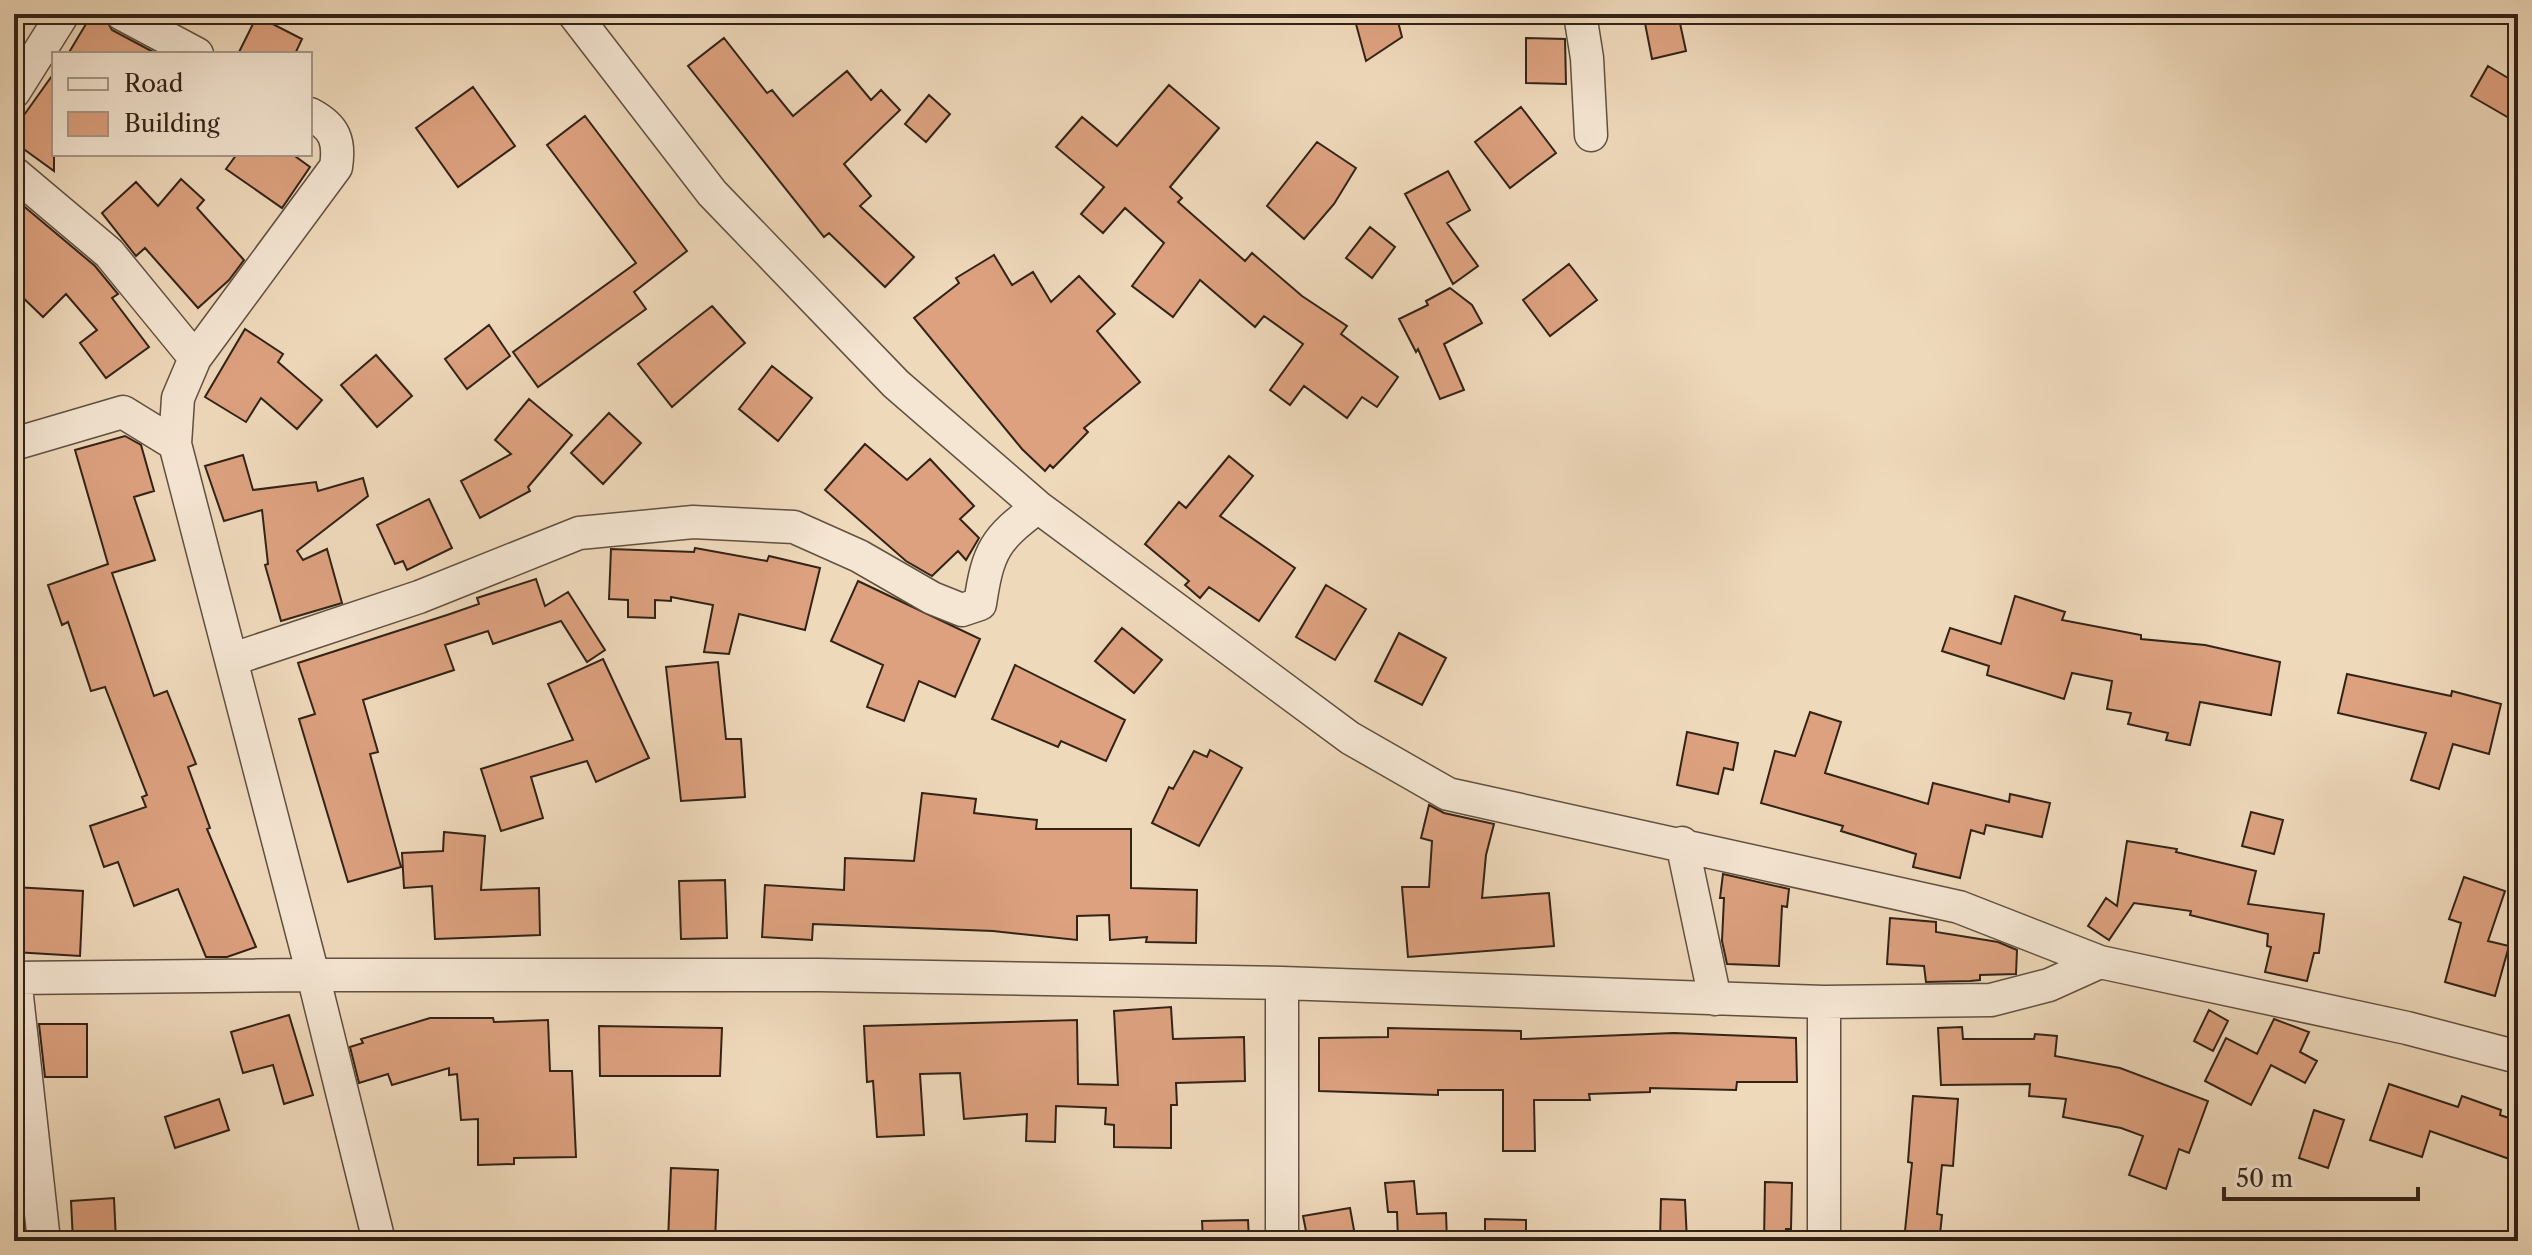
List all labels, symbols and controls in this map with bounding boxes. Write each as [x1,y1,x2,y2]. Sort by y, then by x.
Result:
legend [52,52,312,156]
text: Road [124,69,184,98]
text: Building [124,109,220,138]
scale bar [2224,1151,2418,1201]
text: 50 m [2236,1164,2293,1193]

